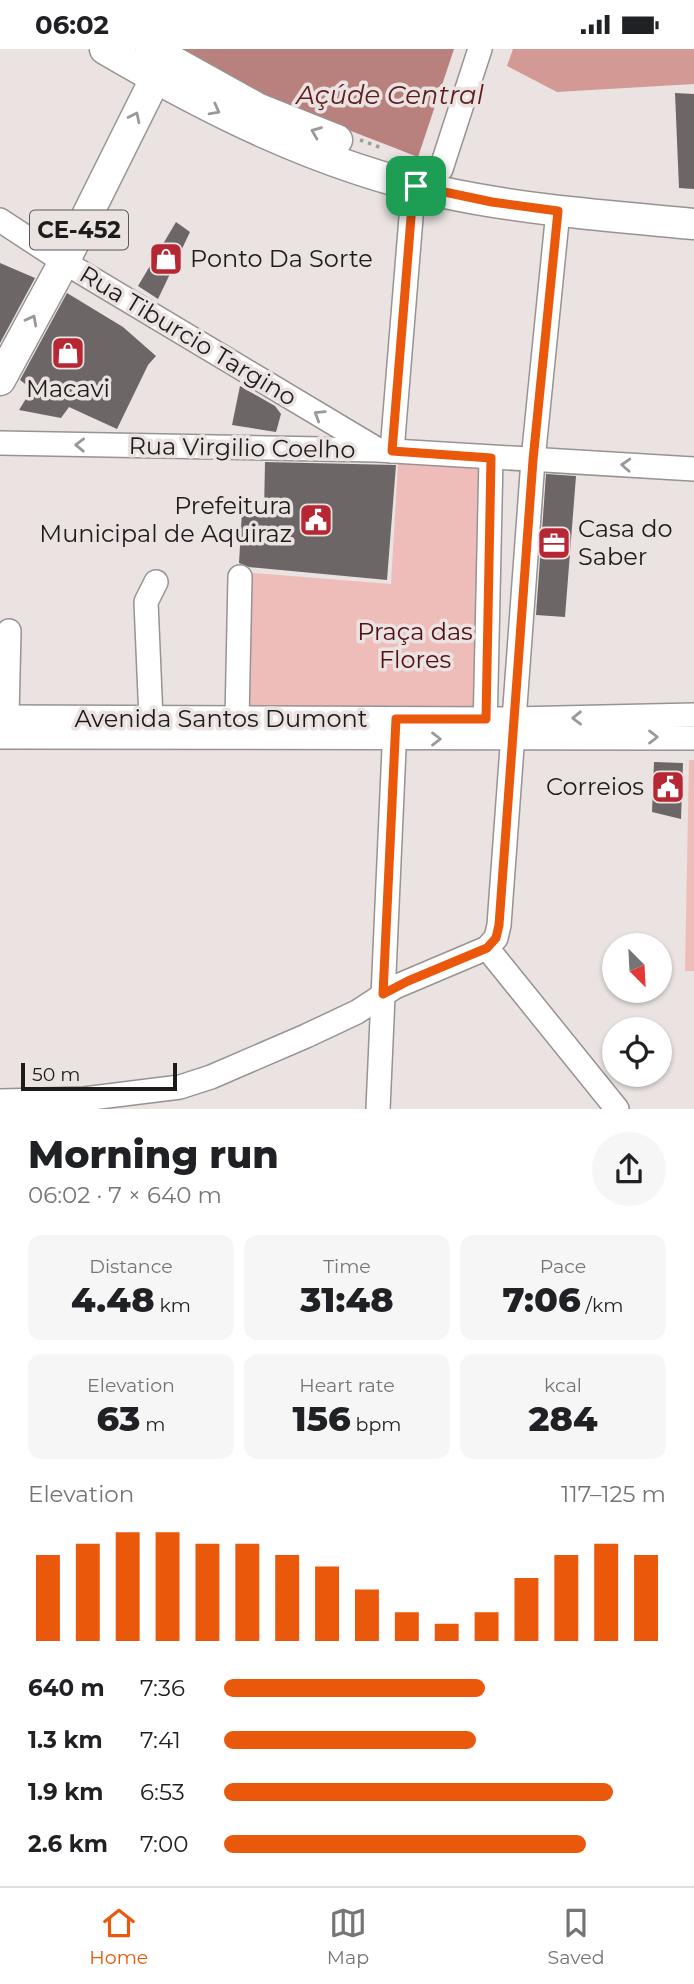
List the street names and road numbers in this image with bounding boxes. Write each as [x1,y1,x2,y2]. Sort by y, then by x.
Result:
road number: CE-452 [30,211,128,249]
street label: Rua Tiburcio Targino [75,259,302,412]
street label: Rua Virgilio Coelho [128,431,356,464]
street label: Avenida Santos Dumont [74,704,368,733]

